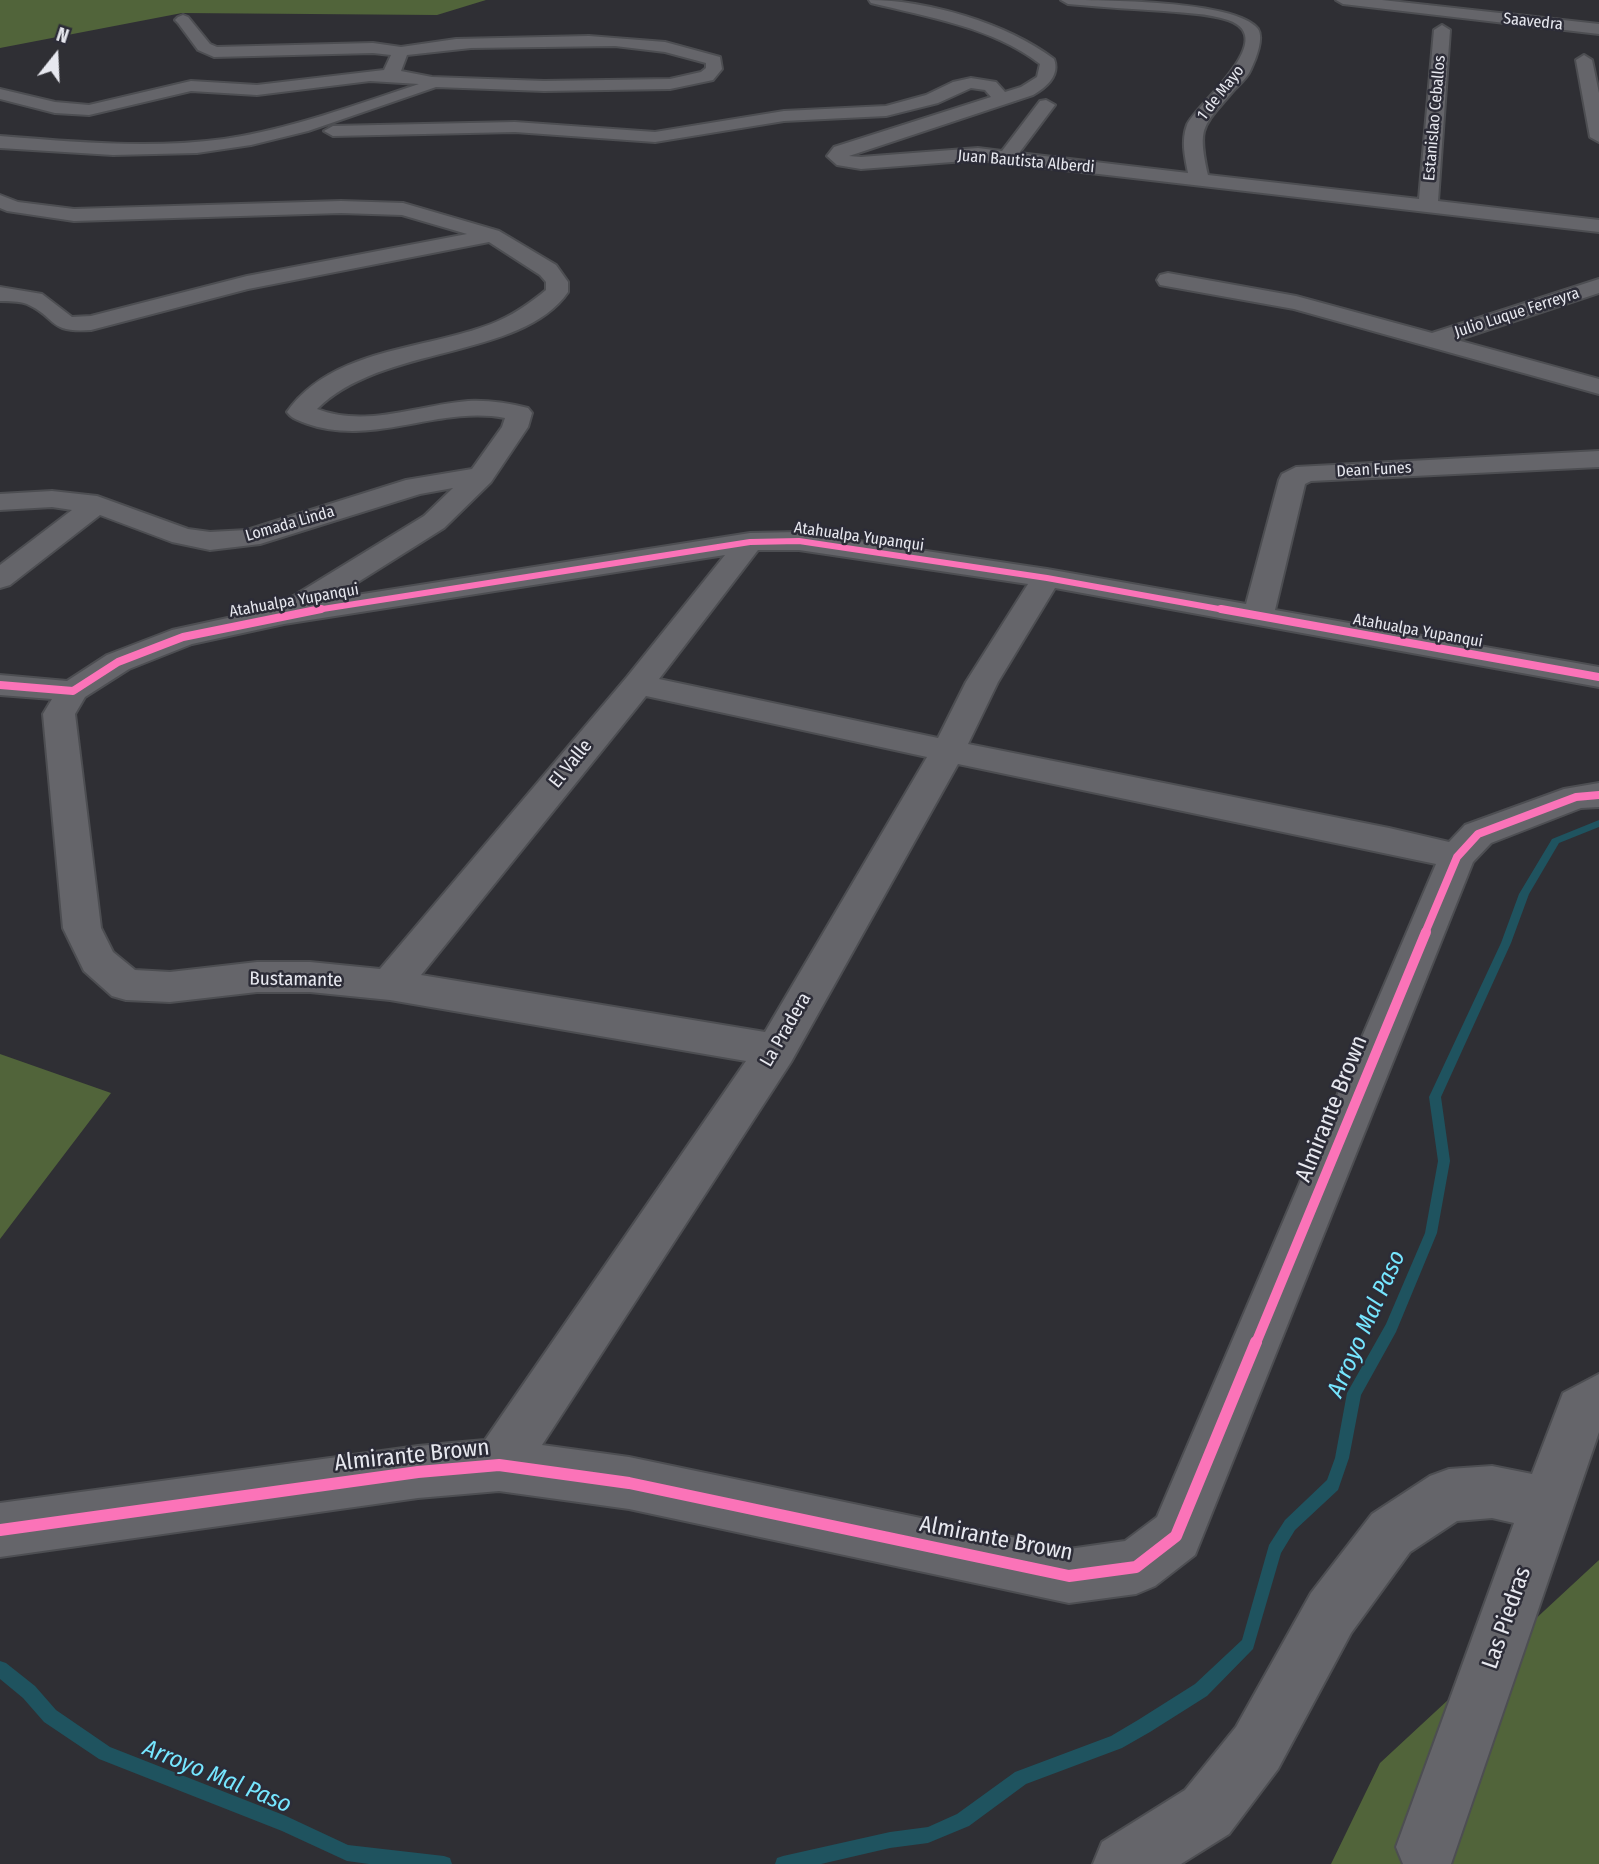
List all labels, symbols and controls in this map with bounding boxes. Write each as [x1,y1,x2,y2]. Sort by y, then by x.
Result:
street label: Saavedra [1502,9,1564,35]
north arrow [21,21,91,91]
text: N [54,23,72,48]
street label: Estanislao Ceballos [1420,54,1450,182]
street label: 1 de Mayo [1194,62,1248,124]
street label: Juan Bautista Alberdi [957,146,1095,178]
street label: Julio Luque Ferreyra [1452,284,1582,342]
street label: Dean Funes [1336,458,1412,482]
street label: Lomada Linda [243,502,337,546]
street label: Atahualpa Yupanqui [793,518,925,556]
street label: Atahualpa Yupanqui [228,580,360,622]
street label: Atahualpa Yupanqui [1352,610,1484,652]
street label: El Valle [545,735,597,793]
street label: Bustamante [249,968,343,992]
street label: La Pradera [756,989,816,1071]
street label: Almirante Brown [1290,1032,1374,1186]
water label: Arroyo Mal Paso [1322,1246,1412,1402]
street label: Almirante Brown [333,1434,491,1478]
street label: Almirante Brown [917,1511,1075,1567]
street label: Las Piedras [1477,1563,1537,1673]
water label: Arroyo Mal Paso [139,1734,295,1820]

